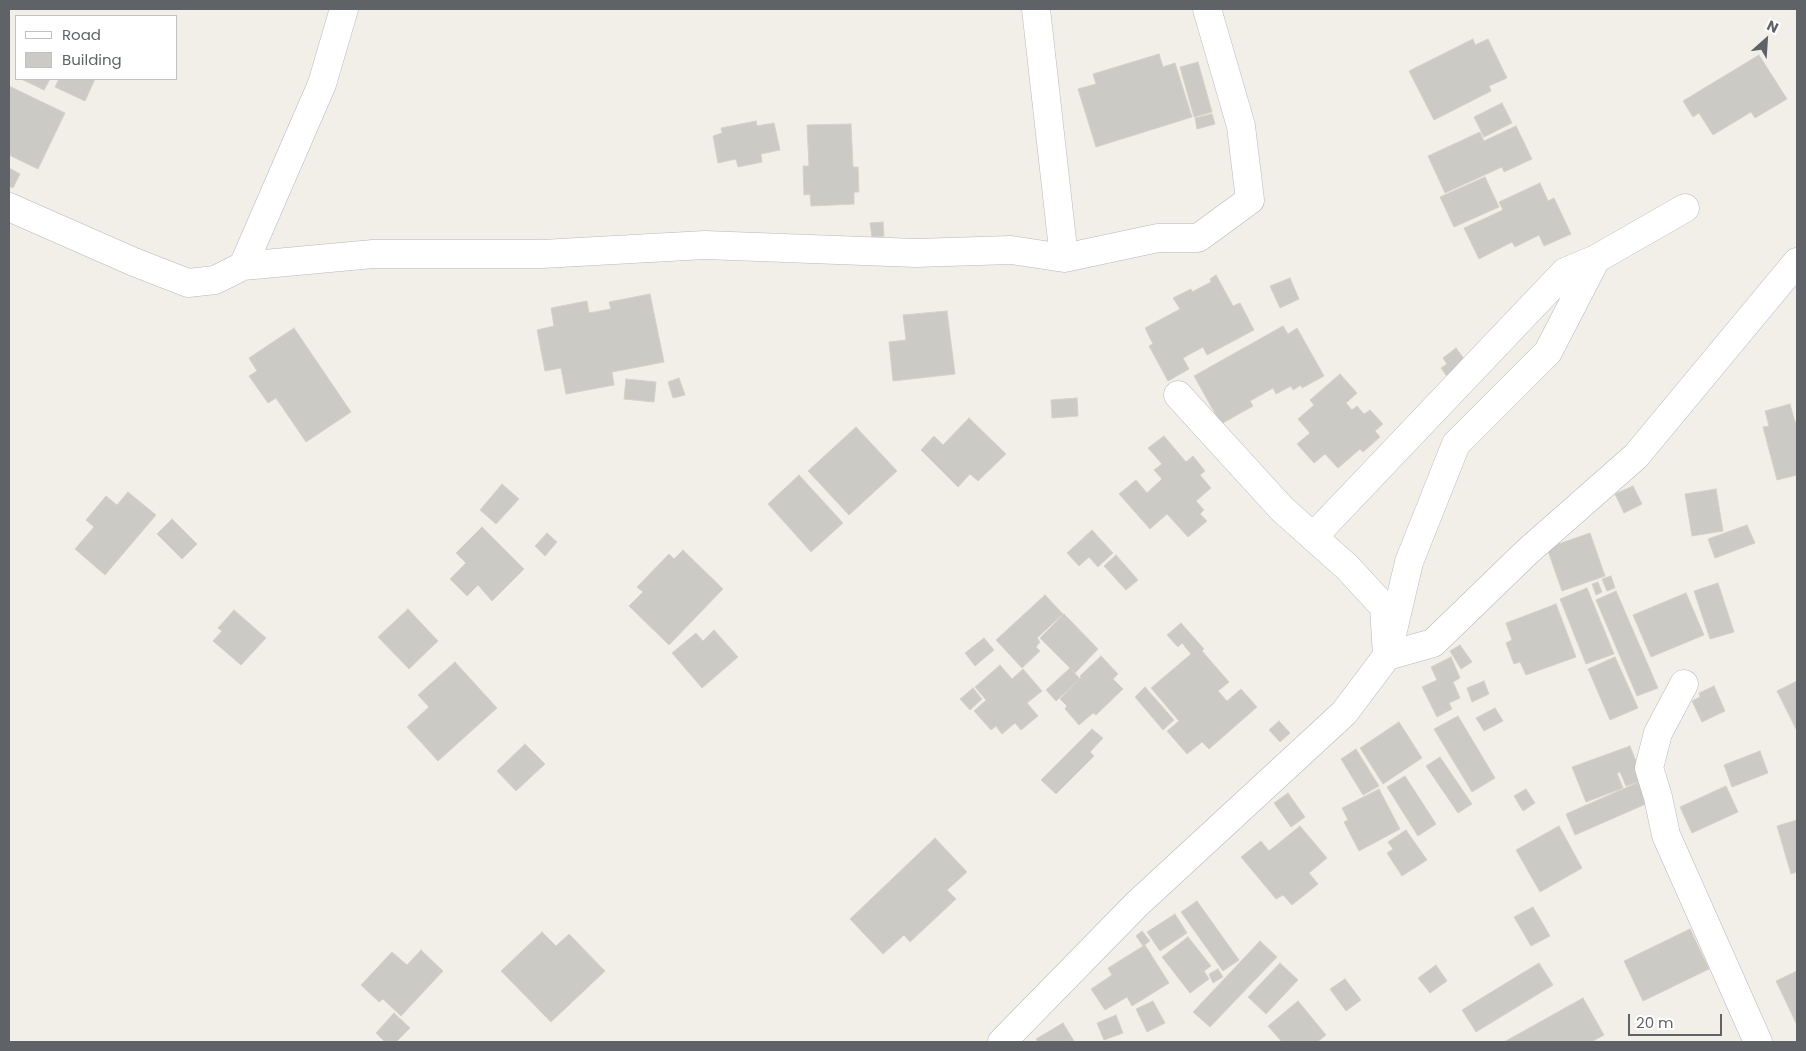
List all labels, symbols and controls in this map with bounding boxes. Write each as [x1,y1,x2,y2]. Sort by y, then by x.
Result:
legend [15,15,178,80]
north arrow [1741,15,1791,65]
text: N [1763,15,1782,38]
text: Road [62,24,101,45]
text: Building [62,49,122,70]
scale bar [1631,1004,1725,1036]
text: 20 m [1636,1012,1674,1033]

